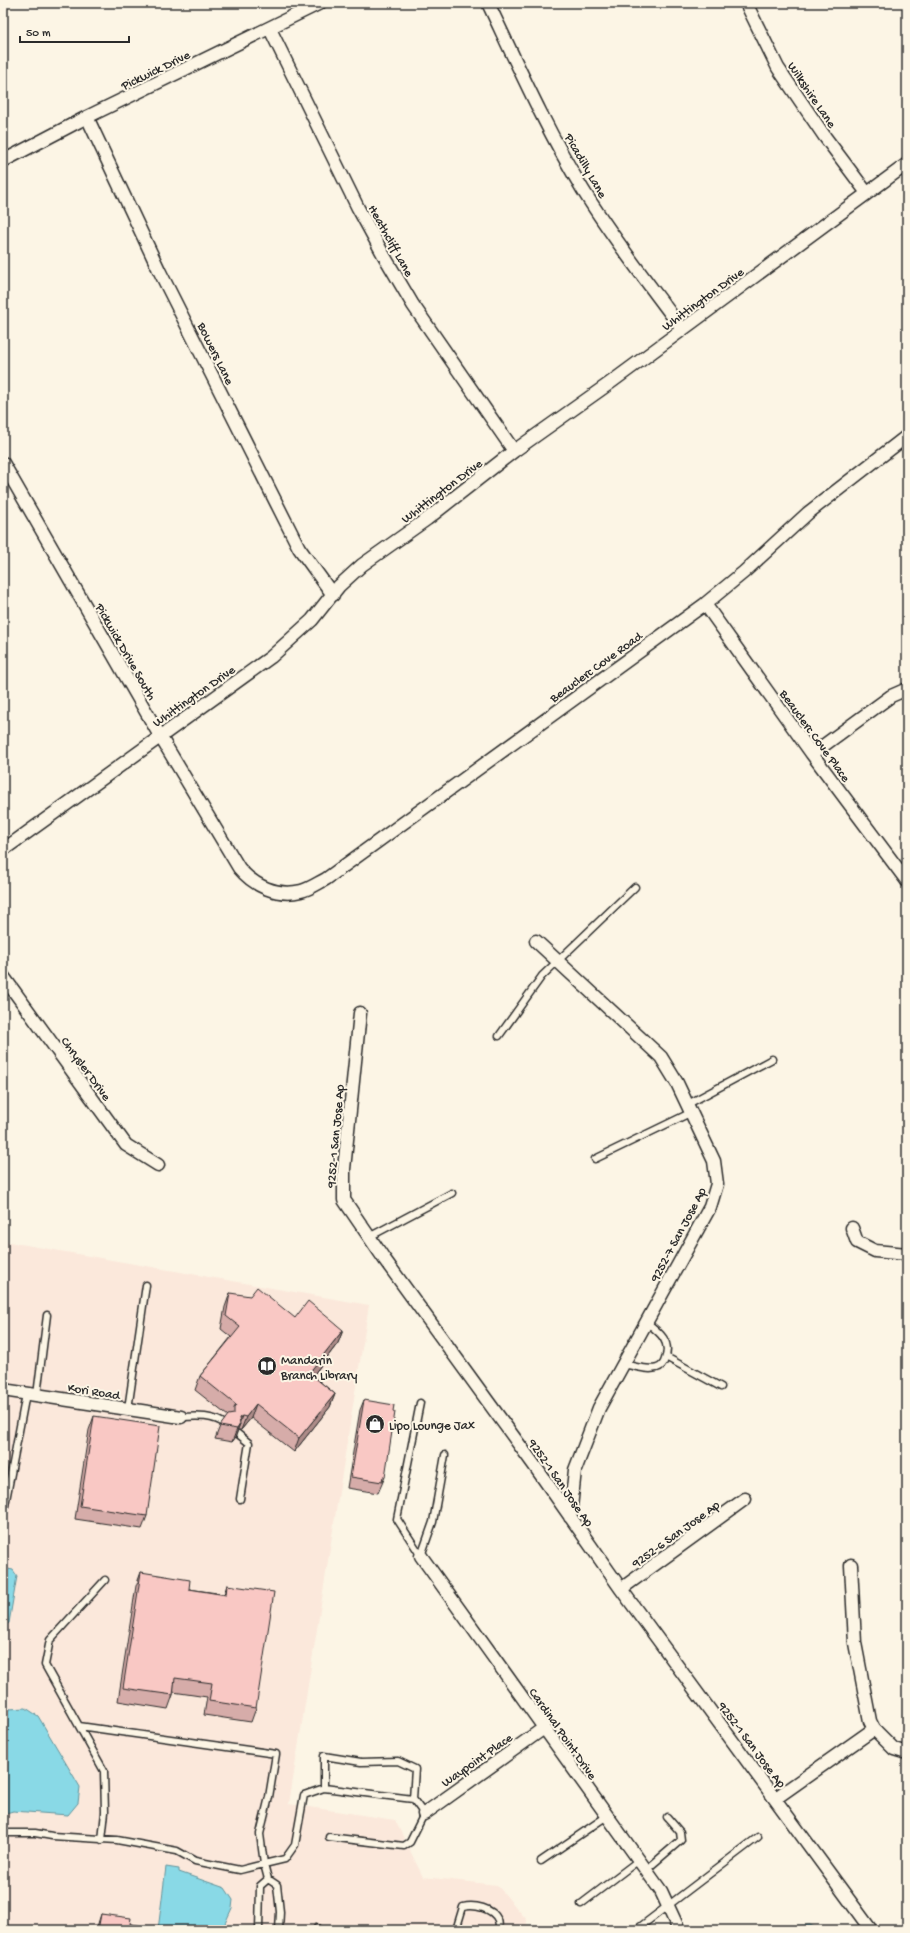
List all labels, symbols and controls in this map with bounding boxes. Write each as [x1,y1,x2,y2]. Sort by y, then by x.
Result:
scale bar [20,18,129,44]
text: 50 m [26,27,51,41]
street label: Pickwick Drive [118,48,193,95]
street label: Wilkshire Lane [783,60,839,131]
street label: Picadilly Lane [560,130,610,201]
street label: Heathcliff Lane [364,203,416,280]
street label: Whittington Drive [660,265,748,335]
street label: Bowers Lane [193,320,236,388]
street label: Whittington Drive [399,456,486,527]
street label: Pickwick Drive South [91,600,159,703]
street label: Beauclerc Cove Road [547,629,647,707]
street label: Whittington Drive [150,663,239,731]
street label: Beauclerc Cove Place [775,687,853,786]
street label: Chrysler Drive [57,1035,113,1105]
street label: 9252-1 San Jose Ap [324,1084,349,1189]
street label: 9252-7 San Jose Ap [648,1185,711,1286]
place label: Mandarin Branch Library [280,1354,358,1384]
library icon: Mandarin Branch Library [256,1355,278,1377]
street label: Kori Road [66,1381,122,1404]
shop icon: Lipo Lounge Jax [364,1413,386,1435]
place label: Lipo Lounge Jax [389,1419,475,1434]
street label: 9252-1 San Jose Ap [524,1436,596,1531]
street label: 9252-6 San Jose Ap [629,1498,724,1572]
street label: Cardinal Point Drive [525,1686,599,1783]
street label: 9252-1 San Jose Ap [713,1699,788,1792]
street label: Waypoint Place [439,1731,516,1791]

